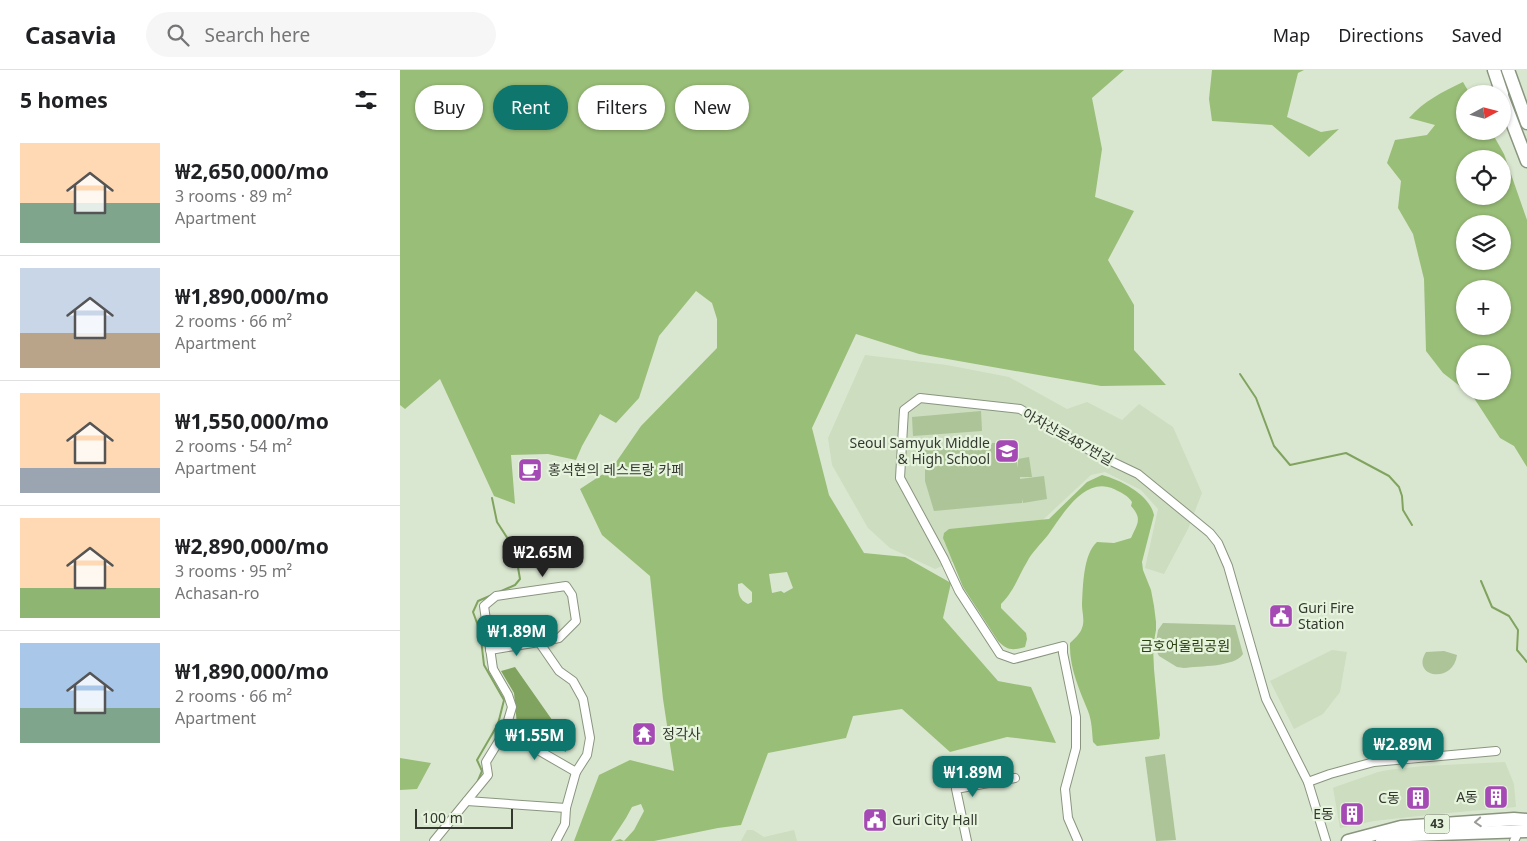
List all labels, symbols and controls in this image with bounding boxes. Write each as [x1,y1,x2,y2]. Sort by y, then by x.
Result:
search box [146,12,496,57]
text: Casavia [25,18,116,51]
icon: search [164,21,192,49]
text: Search here [204,22,310,48]
text: Map [1273,23,1310,47]
text: Directions [1338,23,1424,47]
text: Saved [1452,23,1502,47]
chip: Buy [415,85,483,130]
chip: Rent [493,85,568,130]
chip: Filters [578,85,665,130]
chip: New [675,85,749,130]
north arrow [1456,85,1511,140]
map controls [1456,85,1511,400]
text: 5 homes [20,86,108,114]
icon: filters [352,86,380,114]
button: locate [1456,150,1511,205]
text: ₩2,650,000/mo [175,157,329,185]
icon: home [60,163,120,223]
text: 3 rooms · 89 m² [175,185,292,207]
text: Apartment [175,207,256,229]
button: layers [1456,215,1511,270]
button: + [1456,280,1511,335]
text: ₩1,890,000/mo [175,282,329,310]
icon: home [60,288,120,348]
text: 2 rooms · 66 m² [175,310,292,332]
text: Apartment [175,332,256,354]
button: − [1456,345,1511,400]
street label: 아차산로487번길 [1019,404,1117,469]
text: ₩1,550,000/mo [175,407,329,435]
icon: home [60,413,120,473]
place label: Seoul Samyuk Middle & High School [849,433,990,468]
text: 2 rooms · 54 m² [175,435,292,457]
school or university icon: Seoul Samyuk Middle & High School [994,438,1020,464]
text: Apartment [175,457,256,479]
cafe icon: 홍석현의 레스트랑 카페 [517,457,543,483]
place label: 홍석현의 레스트랑 카페 [548,460,684,479]
text: ₩2,890,000/mo [175,532,329,560]
pin: ₩2.65M [502,536,584,578]
icon: home [60,538,120,598]
text: ₩2.65M [514,541,572,563]
text: 3 rooms · 95 m² [175,560,292,582]
text: Achasan-ro [175,582,259,604]
place label: Guri Fire Station [1298,598,1354,633]
public building icon: Guri Fire Station [1268,603,1294,629]
pin: ₩1.89M [476,614,558,657]
text: ₩1.89M [488,620,546,642]
park label: 금호어울림공원 [1140,636,1230,655]
text: ₩1,890,000/mo [175,657,329,685]
icon: home [60,663,120,723]
text: 2 rooms · 66 m² [175,685,292,707]
text: Apartment [175,707,256,729]
pin: ₩1.55M [494,718,576,761]
temple icon: 정각사 [631,721,657,747]
text: ₩1.55M [506,724,564,746]
place label: 정각사 [662,724,701,743]
pin: ₩2.89M [1362,728,1444,770]
text: ₩2.89M [1374,733,1432,755]
pin: ₩1.89M [932,756,1014,798]
text: ₩1.89M [944,761,1002,783]
building icon: A동 [1483,784,1509,810]
building icon: C동 [1405,785,1431,811]
place label: A동 [1456,787,1478,806]
place label: C동 [1378,788,1400,807]
building icon: E동 [1339,801,1365,827]
place label: E동 [1313,804,1334,823]
scale bar [415,806,512,829]
public building icon: Guri City Hall [862,807,888,833]
text: 100 m [422,808,463,827]
place label: Guri City Hall [892,810,978,829]
road number: 43 [1424,814,1450,834]
one-way arrow [1474,816,1482,827]

